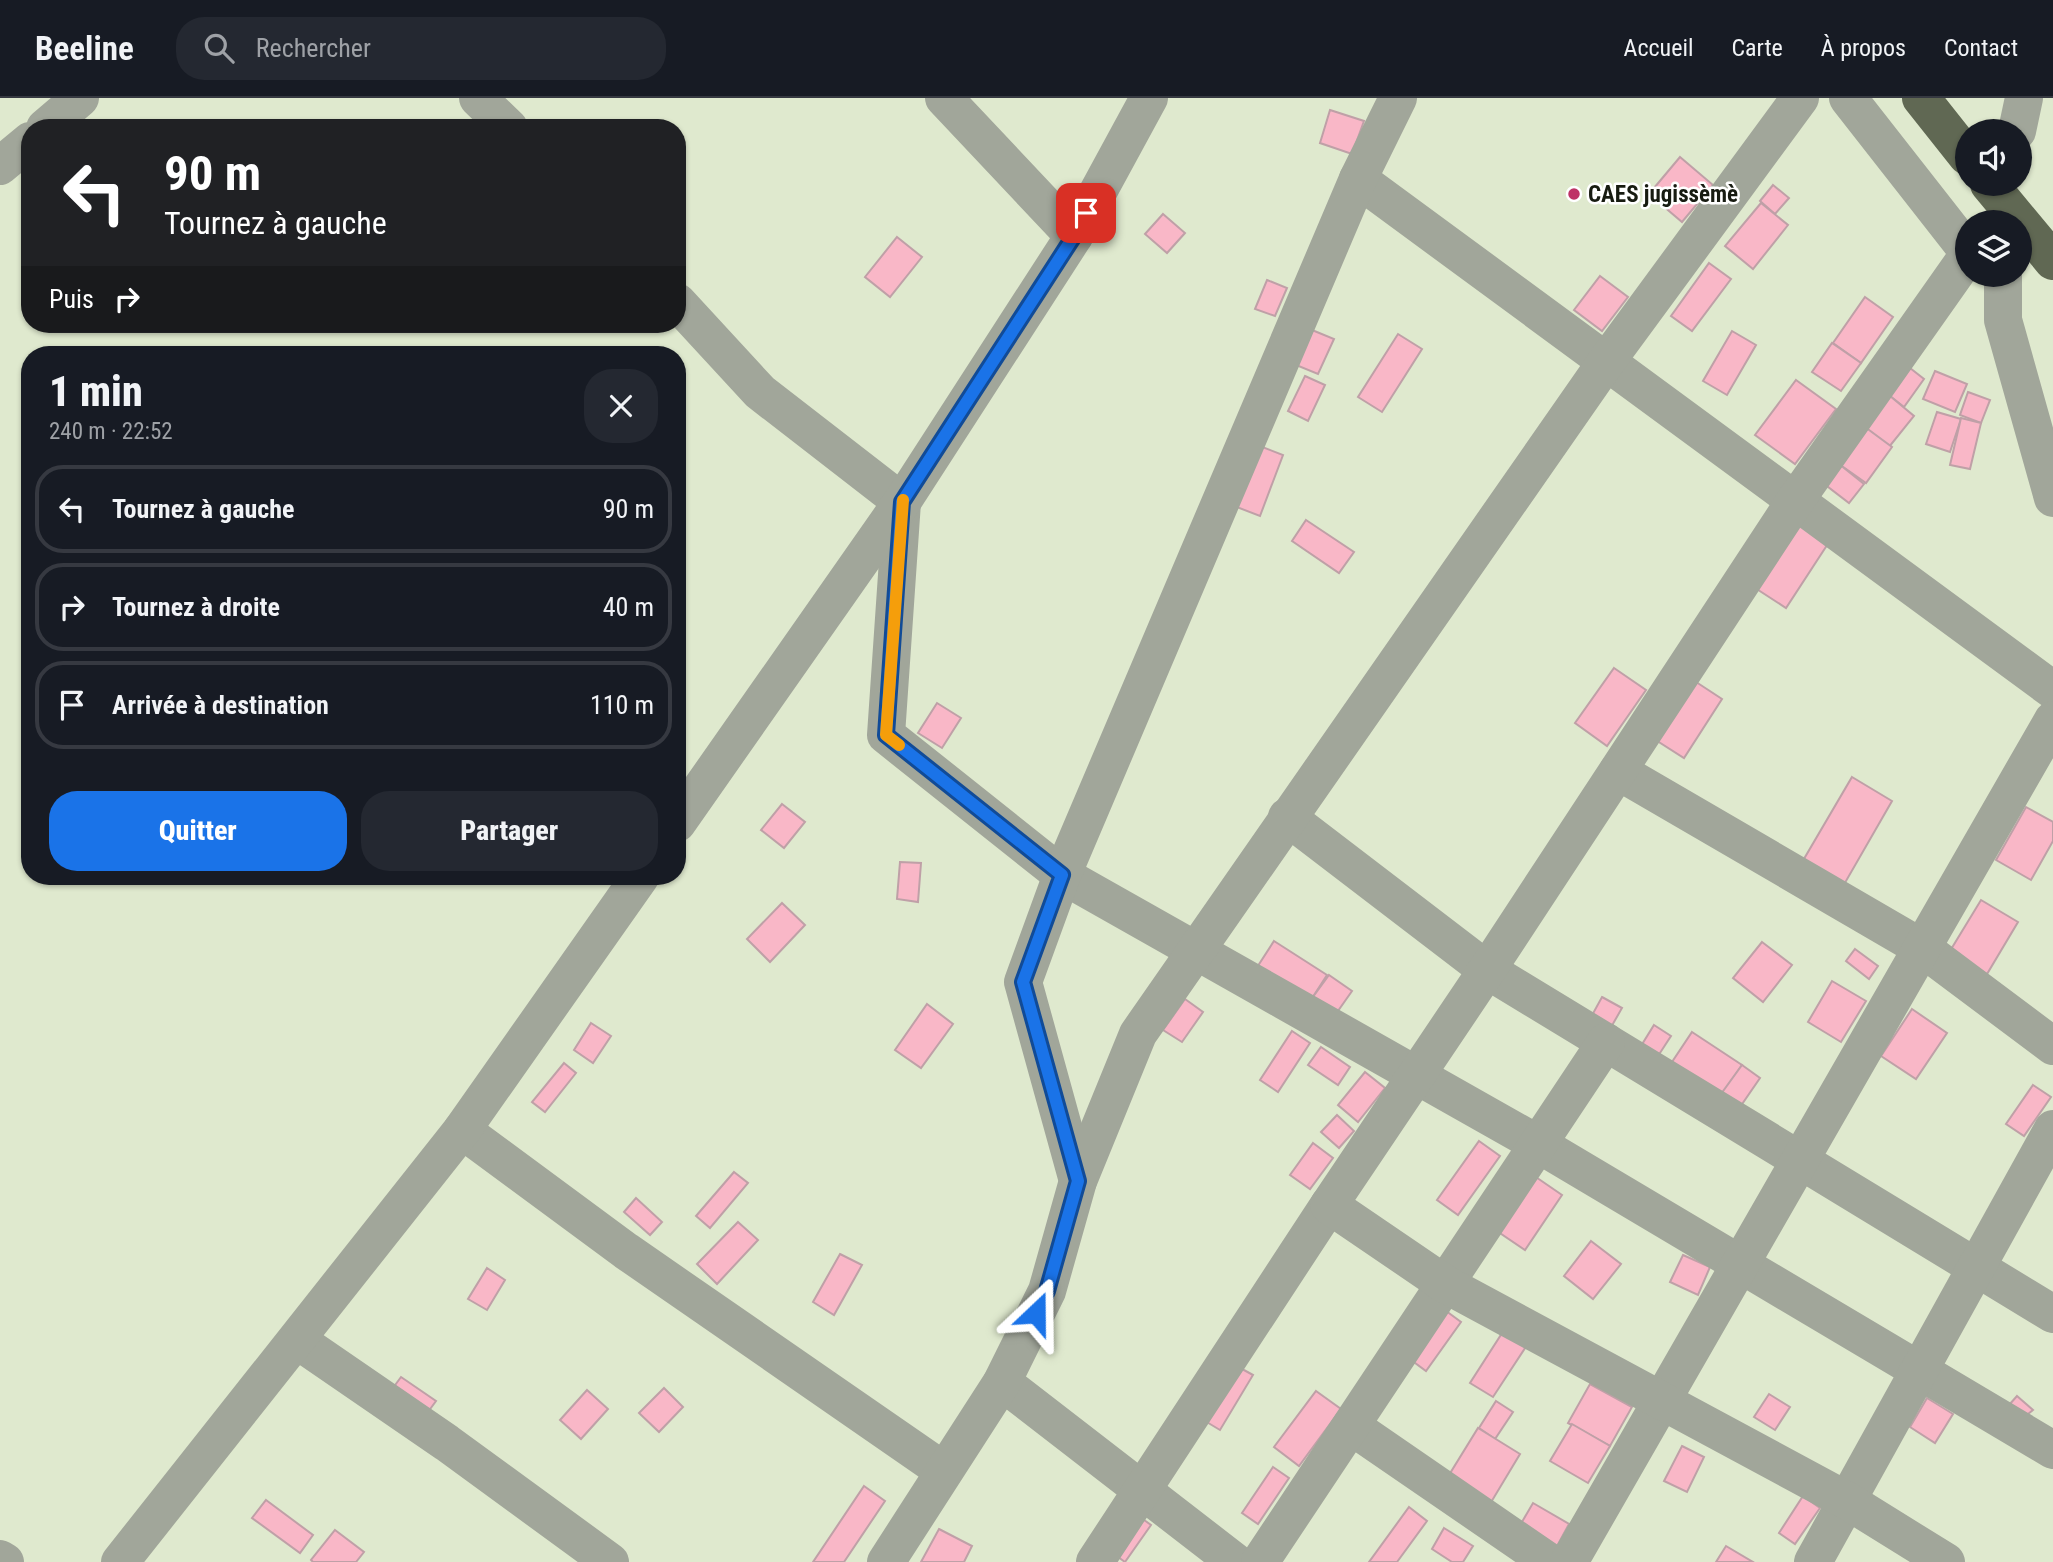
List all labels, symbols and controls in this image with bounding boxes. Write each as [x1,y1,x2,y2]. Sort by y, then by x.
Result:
search box [176,17,666,80]
text: Beeline [35,29,134,68]
icon: search [200,29,238,67]
text: Rechercher [256,33,371,63]
text: Accueil [1624,34,1693,62]
text: Carte [1731,34,1783,62]
text: À propos [1821,34,1906,62]
text: Contact [1944,34,2018,62]
map controls [1955,119,2032,287]
button: sound [1955,119,2032,196]
text: 90 m [164,145,261,202]
icon: left [49,147,140,238]
place label: CAES jugissèmè [1588,181,1738,208]
pin [1056,183,1116,243]
marker: CAES jugissèmè [1566,186,1582,202]
icon: arrive [1067,194,1105,232]
text: Tournez à gauche [164,204,387,242]
button: layers [1955,210,2032,287]
icon: right [108,280,146,318]
text: Puis [49,284,94,314]
text: 1 min [49,367,143,416]
button: close [584,369,658,443]
text: 240 m · 22:52 [49,418,173,445]
icon: left [53,490,91,528]
text: Tournez à gauche [112,494,294,524]
text: 90 m [603,494,654,524]
icon: right [53,588,91,626]
text: Tournez à droite [112,592,280,622]
text: 40 m [603,592,654,622]
icon: arrive [53,686,91,724]
text: Arrivée à destination [112,690,329,720]
text: 110 m [590,690,654,720]
button: Quitter [49,791,347,871]
button: Partager [361,791,658,871]
position arrow [999,1276,1073,1350]

